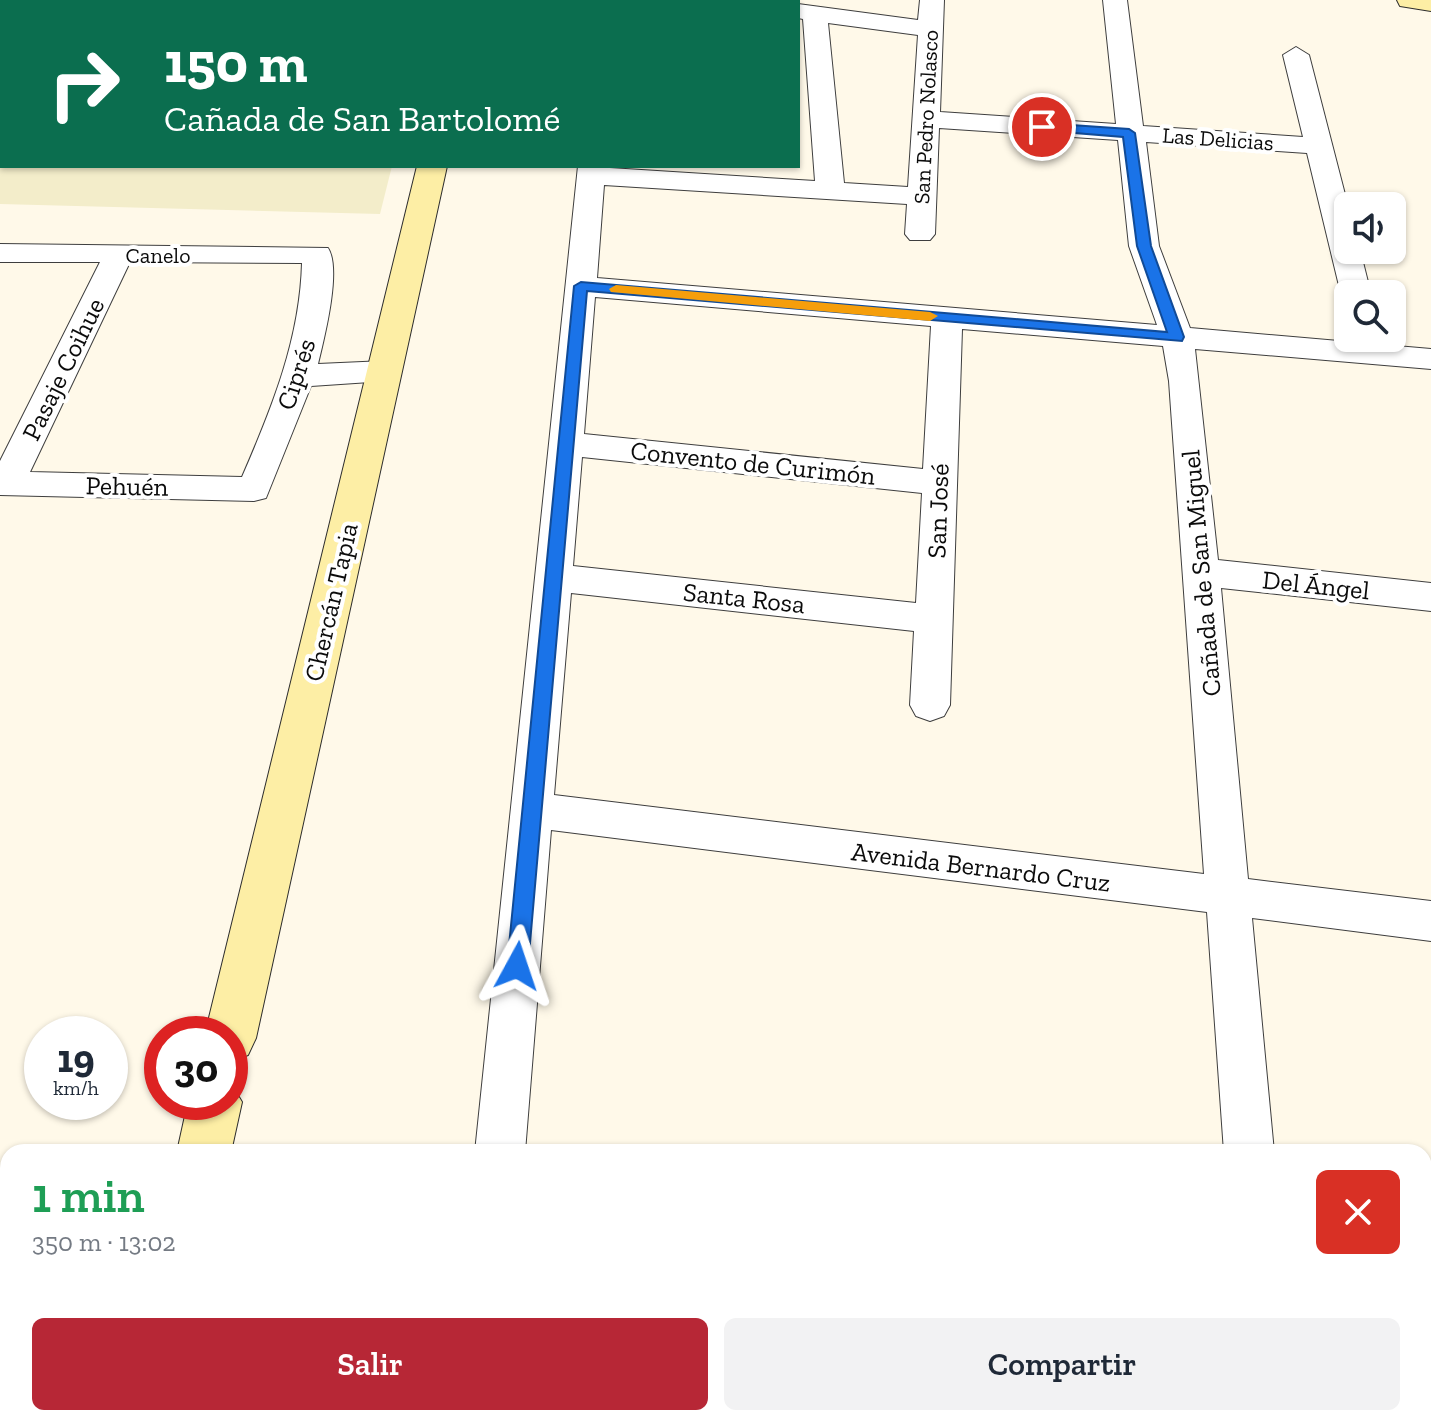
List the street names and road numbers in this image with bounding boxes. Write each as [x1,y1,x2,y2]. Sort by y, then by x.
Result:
street label: San Pedro Nolasco [908,29,944,205]
street label: Las Delicias [1161,122,1275,156]
street label: Canelo [126,242,190,269]
street label: Pasaje Coihue [15,292,111,446]
street label: Ciprés [270,334,322,414]
street label: Convento de Curimón [629,434,877,492]
street label: Cañada de San Miguel [1174,448,1228,698]
street label: San José [920,463,956,559]
street label: Pehuén [85,469,169,503]
street label: Chercán Tapia [297,519,365,684]
street label: Del Ángel [1261,563,1371,607]
street label: Santa Rosa [681,576,807,620]
street label: Avenida Bernardo Cruz [850,835,1112,899]

